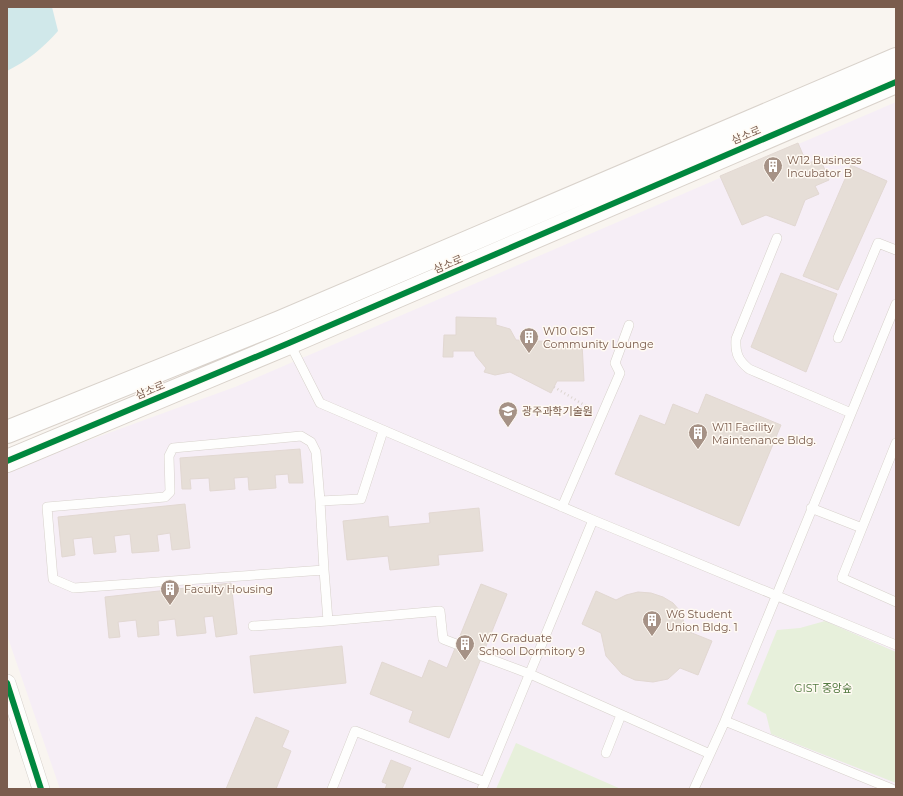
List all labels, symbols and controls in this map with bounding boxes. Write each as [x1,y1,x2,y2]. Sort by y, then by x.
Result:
street label: 삼소로 [729,123,763,147]
place label: W12 Business Incubator B [787,153,862,180]
building icon: W12 Business Incubator B [762,155,784,183]
street label: 삼소로 [431,252,465,276]
place label: W10 GIST Community Lounge [543,324,654,351]
building icon: W10 GIST Community Lounge [518,326,540,354]
street label: 삼소로 [133,378,167,402]
school or university icon: 광주과학기술원 [497,400,519,428]
place label: 광주과학기술원 [522,404,593,418]
place label: W11 Facility Maintenance Bldg. [712,420,816,447]
building icon: W11 Facility Maintenance Bldg. [687,422,709,450]
building icon: Faculty Housing [159,578,181,606]
place label: Faculty Housing [184,582,273,596]
place label: W6 Student Union Bldg. 1 [666,607,738,634]
building icon: W6 Student Union Bldg. 1 [641,609,663,637]
place label: W7 Graduate School Dormitory 9 [479,631,585,658]
building icon: W7 Graduate School Dormitory 9 [454,633,476,661]
park label: GIST 중앙숲 [794,681,852,695]

